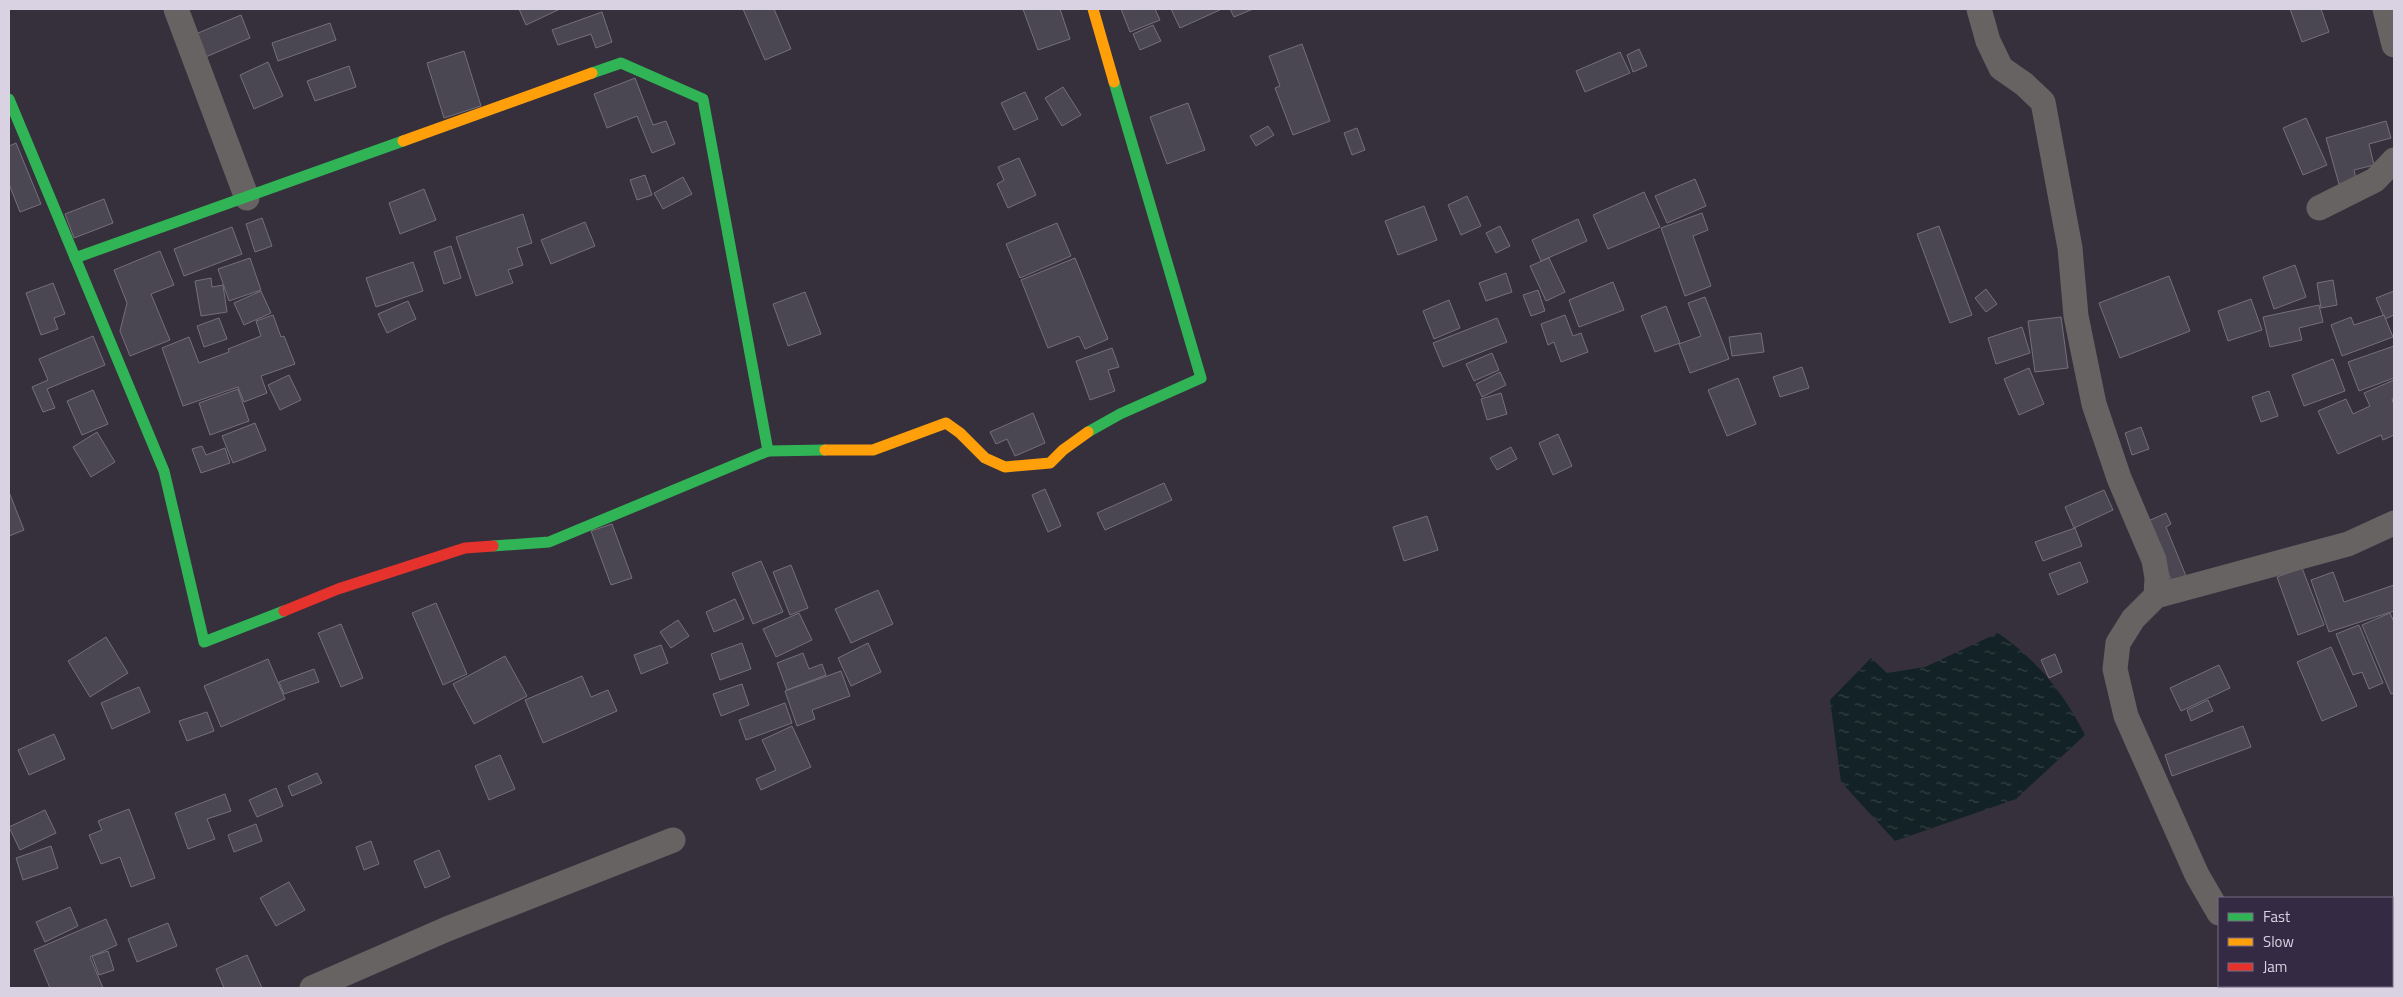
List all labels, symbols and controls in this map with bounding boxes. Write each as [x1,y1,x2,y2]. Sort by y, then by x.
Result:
legend [2218,897,2393,987]
text: Fast [2263,905,2291,928]
text: Slow [2263,930,2294,953]
text: Jam [2263,955,2287,978]

